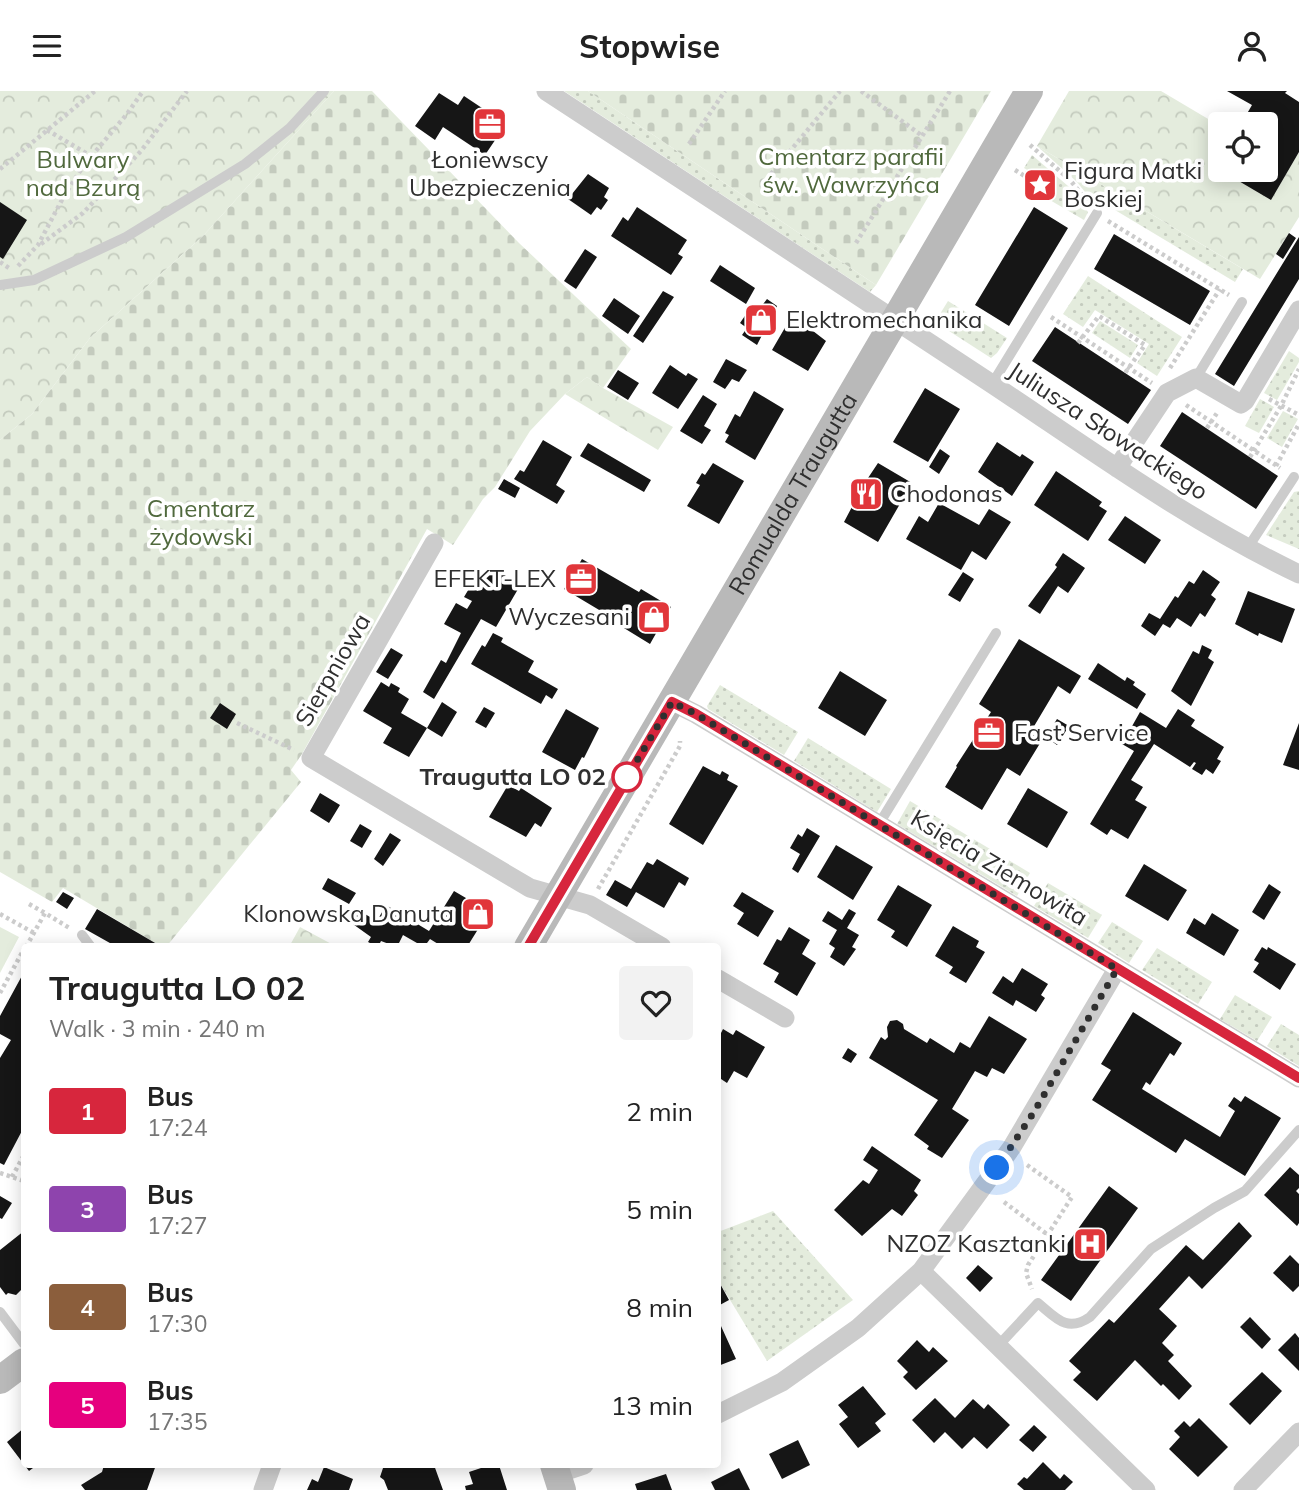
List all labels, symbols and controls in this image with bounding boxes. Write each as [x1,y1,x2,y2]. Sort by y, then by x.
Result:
text: Stopwise [579,26,720,66]
icon: menu [28,27,66,65]
icon: person [1233,27,1271,65]
office icon: Łoniewscy Ubezpieczenia [471,105,509,143]
map controls [1208,112,1278,182]
button: locate [1208,112,1278,182]
park label: Cmentarz parafii św. Wawrzyńca [758,141,944,199]
park label: Bulwary nad Bzurą [26,144,140,202]
place label: Łoniewscy Ubezpieczenia [409,144,571,202]
place label: Figura Matki Boskiej [1064,155,1202,213]
place icon: Figura Matki Boskiej [1021,166,1059,204]
shop icon: Elektromechanika [742,301,780,339]
place label: Elektromechanika [786,304,983,334]
street label: Juliusza Słowackiego [1003,354,1214,506]
street label: Romualda Traugutta [722,387,863,600]
restaurant icon: Chodonas [847,475,885,513]
place label: Chodonas [890,478,1003,508]
park label: Cmentarz żydowski [147,493,255,551]
office icon: EFEKT-LEX [562,560,600,598]
place label: EFEKT-LEX [434,563,556,593]
shop icon: Wyczesani [635,598,673,636]
place label: Wyczesani [508,601,630,631]
street label: Sierpniowa [288,608,376,731]
office icon: Fast Service [970,714,1008,752]
place label: Fast Service [1014,717,1148,747]
place label: Traugutta LO 02 [420,761,606,791]
marker: Traugutta LO 02 [612,762,642,792]
street label: Księcia Ziemowita [906,803,1093,932]
shop icon: Klonowska Danuta [459,895,497,933]
place label: Klonowska Danuta [243,898,454,928]
button: heart [619,966,693,1040]
text: Traugutta LO 02 [49,967,305,1008]
text: Walk · 3 min · 240 m [49,1014,266,1043]
text: Bus [147,1080,193,1113]
text: 2 min [626,1095,693,1128]
text: 1 [80,1096,95,1126]
text: 17:24 [147,1113,207,1142]
your location [979,1150,1014,1185]
text: Bus [147,1178,193,1211]
text: 5 min [626,1193,693,1226]
text: 3 [80,1194,95,1224]
text: 17:27 [147,1211,207,1240]
hospital icon: NZOZ Kasztanki [1071,1225,1109,1263]
place label: NZOZ Kasztanki [887,1228,1066,1258]
text: Bus [147,1276,193,1309]
text: 8 min [626,1291,693,1324]
text: 4 [80,1292,95,1322]
text: 17:30 [147,1309,207,1338]
text: Bus [147,1374,193,1407]
text: 13 min [611,1389,693,1422]
text: 5 [80,1390,95,1420]
text: 17:35 [147,1407,207,1436]

